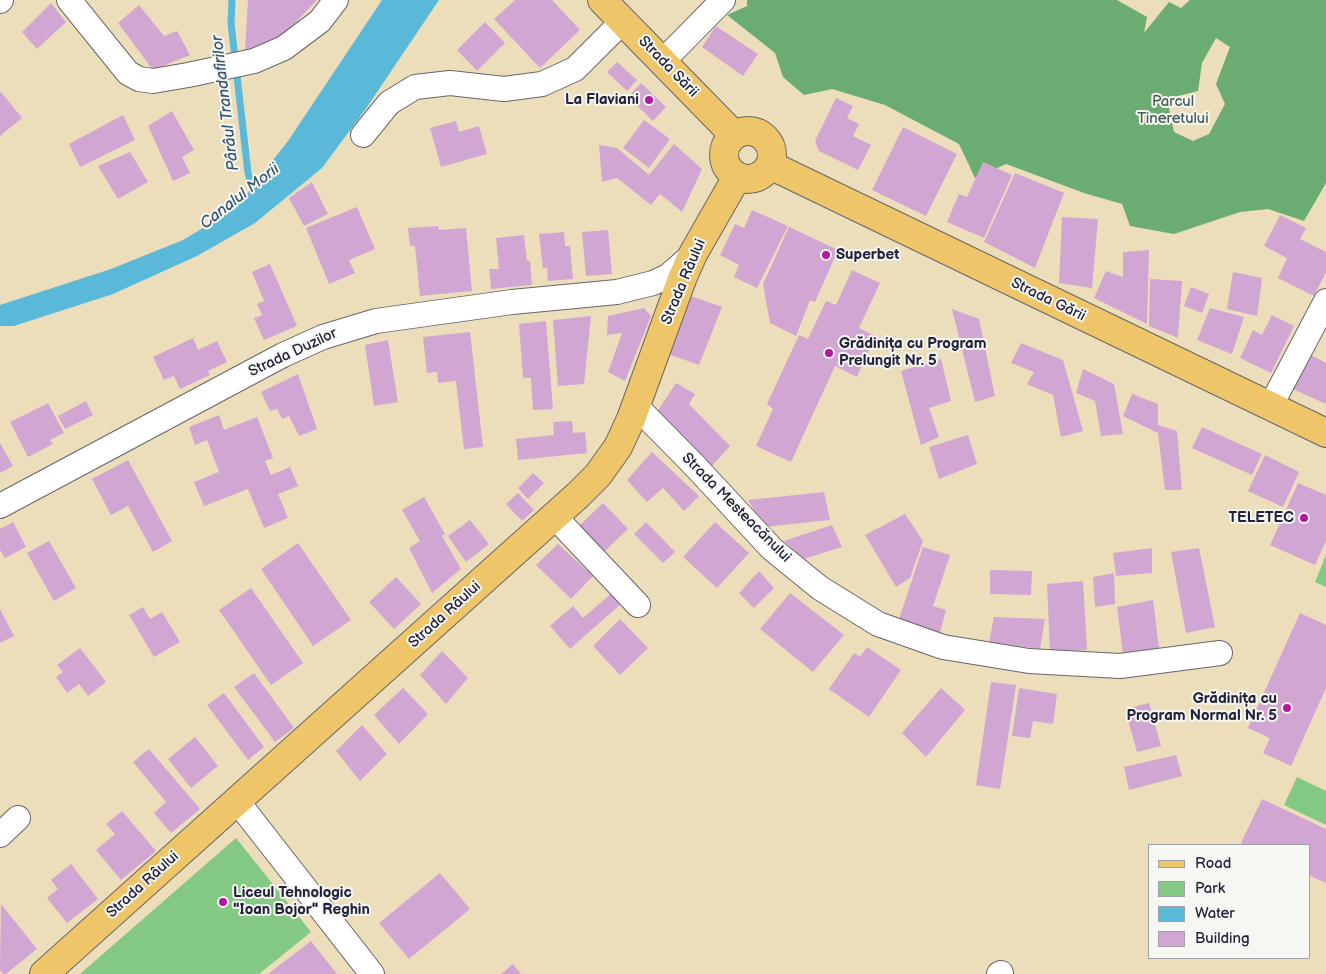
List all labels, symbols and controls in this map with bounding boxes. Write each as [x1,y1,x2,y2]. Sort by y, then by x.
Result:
street label: Strada Sării [634,33,702,101]
water label: Pârâul Trandafirilor [208,34,244,172]
place label: La Flaviani [565,91,639,109]
park label: Parcul Tineretului [1137,93,1209,128]
marker: La Flaviani [643,94,655,106]
water label: Canalul Morii [197,160,283,234]
street label: Strada Râului [658,237,710,327]
place label: Superbet [836,246,899,264]
marker: Superbet [820,249,832,261]
street label: Strada Gării [1008,274,1088,326]
street label: Strada Duzilor [246,325,340,381]
place label: Grădinița cu Program Prelungit Nr. 5 [839,335,986,370]
marker: Grădinița cu Program Prelungit Nr. 5 [823,347,835,359]
street label: Strada Mesteacănului [677,449,795,567]
place label: TELETEC [1228,509,1294,527]
marker: TELETEC [1298,512,1310,524]
street label: Strada Râului [405,578,485,652]
place label: Grădinița cu Program Normal Nr. 5 [1127,690,1277,725]
marker: Grădinița cu Program Normal Nr. 5 [1281,702,1293,714]
legend [1148,844,1311,959]
street label: Strada Râului [103,848,183,922]
text: Road [1195,854,1231,873]
text: Park [1195,879,1225,898]
place label: Liceul Tehnologic "Ioan Bojor" Reghin [233,884,370,919]
marker: Liceul Tehnologic "Ioan Bojor" Reghin [217,896,229,908]
text: Water [1195,904,1235,923]
text: Building [1195,929,1250,948]

